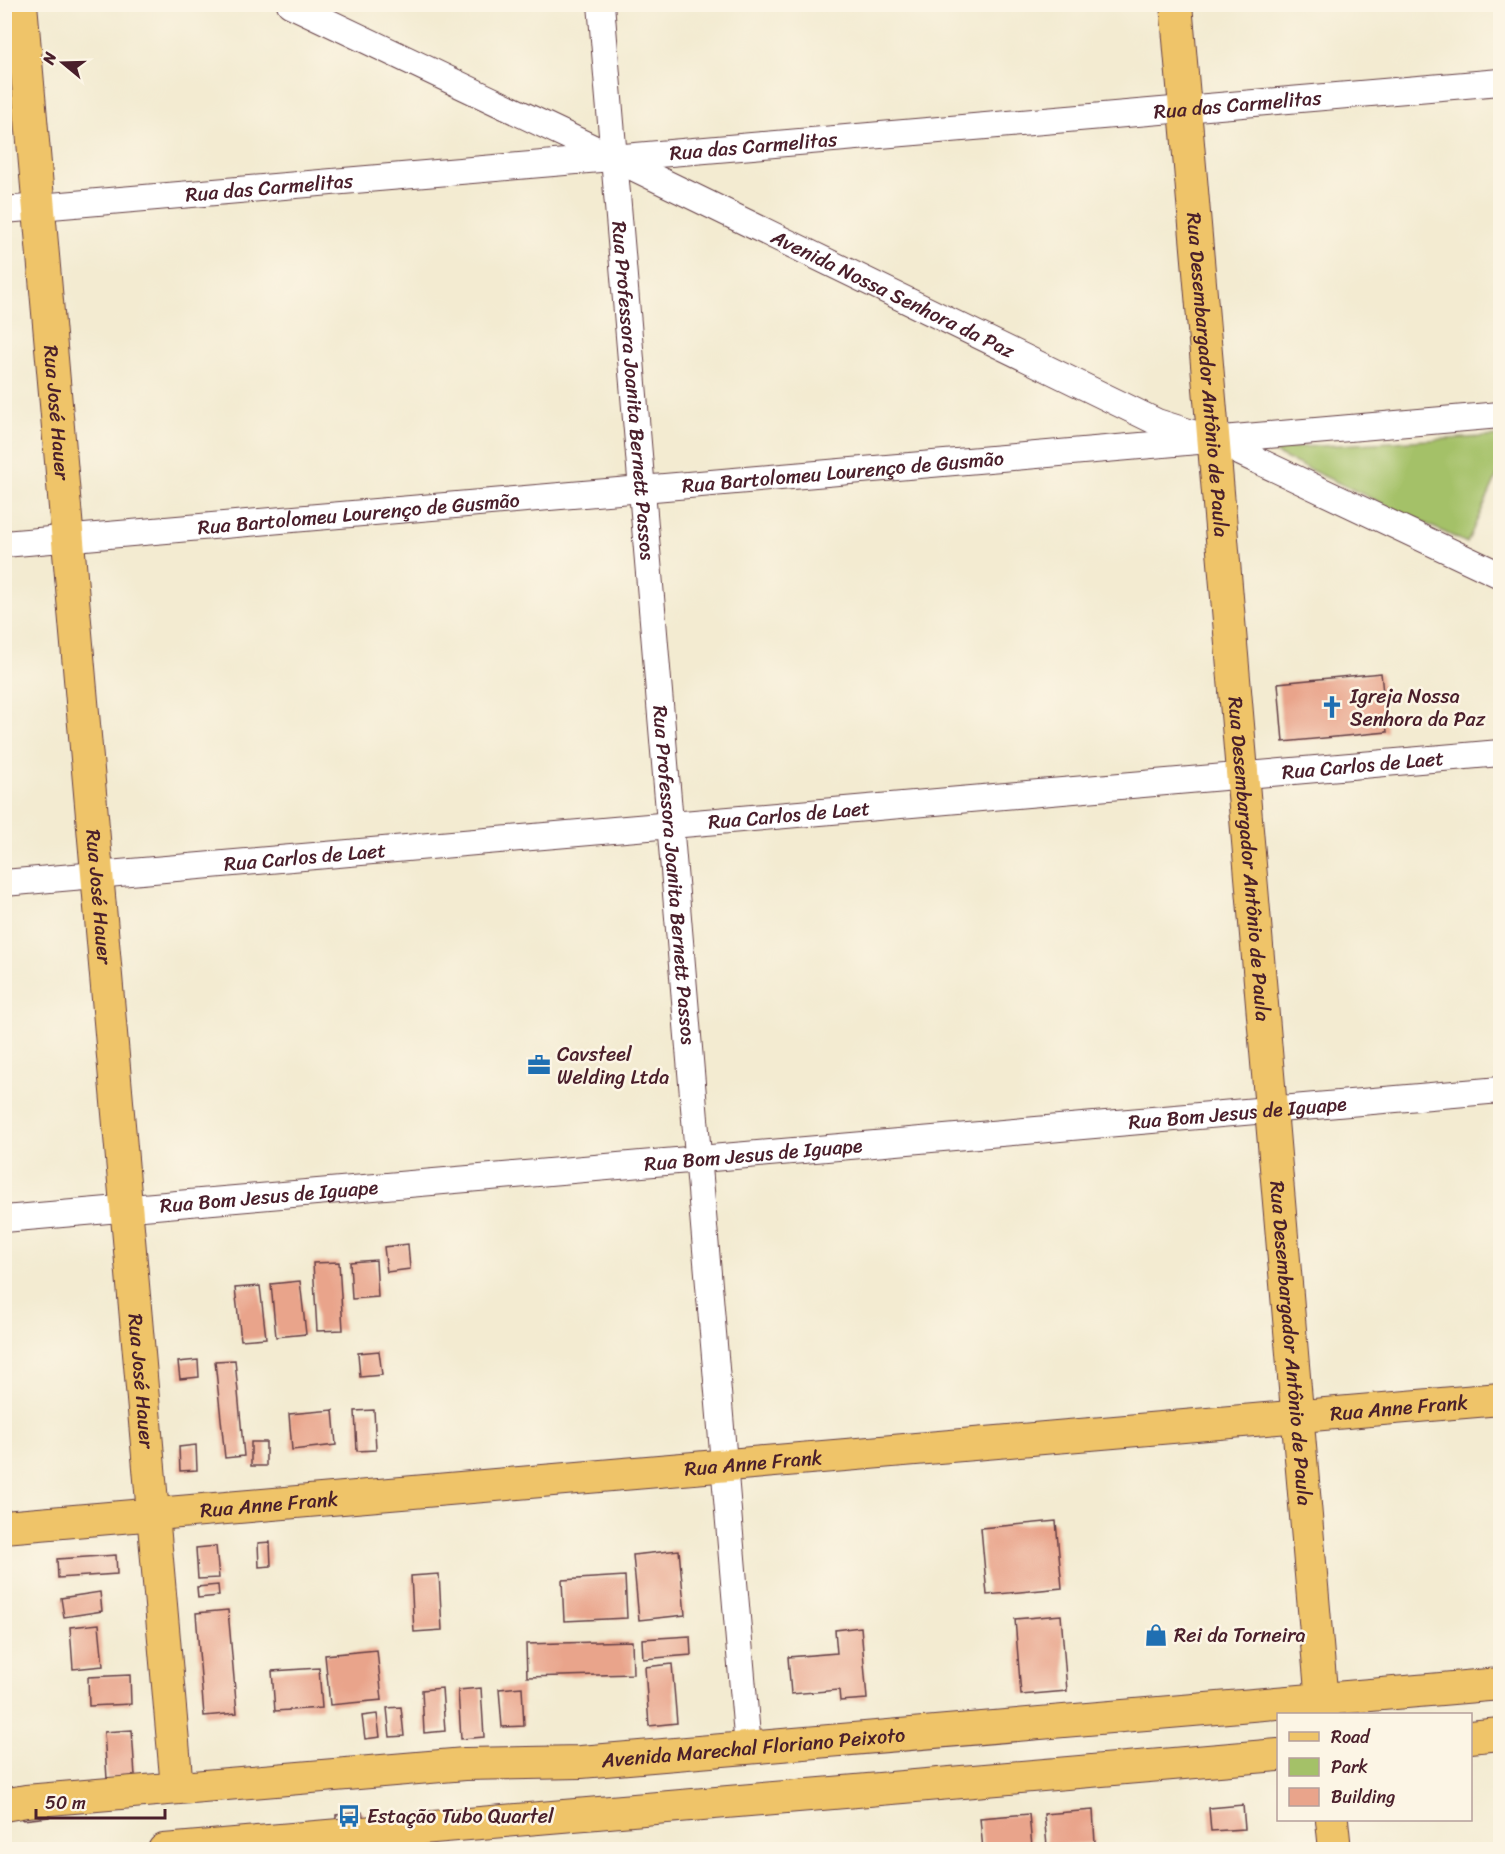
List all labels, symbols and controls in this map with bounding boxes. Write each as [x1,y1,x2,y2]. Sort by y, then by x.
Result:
north arrow [33,33,93,93]
text: N [33,47,65,69]
street label: Rua das Carmelitas [1152,80,1324,129]
street label: Rua das Carmelitas [668,121,839,170]
street label: Rua das Carmelitas [184,163,355,212]
street label: Rua Desembargador Antônio de Paula [1176,211,1239,538]
street label: Avenida Nossa Senhora da Paz [764,219,1021,368]
street label: Rua Professora Joanita Bernett Passos [602,220,665,562]
street label: Rua José Hauer [33,344,80,483]
street label: Rua Bartolomeu Lourenço de Gusmão [680,440,1005,503]
street label: Rua Bartolomeu Lourenço de Gusmão [196,482,521,545]
place label: Igreja Nossa Senhora da Paz [1349,679,1486,737]
church icon: Igreja Nossa Senhora da Paz [1319,694,1345,720]
street label: Rua Desembargador Antônio de Paula [1218,695,1281,1023]
street label: Rua Professora Joanita Bernett Passos [643,704,706,1047]
street label: Rua Carlos de Laet [1280,740,1446,789]
street label: Rua Carlos de Laet [707,790,872,839]
street label: Rua José Hauer [76,828,123,967]
street label: Rua Carlos de Laet [222,832,388,881]
place label: Cavsteel Welding Ltda [557,1037,669,1095]
office icon: Cavsteel Welding Ltda [526,1052,552,1078]
street label: Rua Bom Jesus de Iguape [1127,1086,1348,1139]
street label: Rua Bom Jesus de Iguape [643,1128,864,1181]
street label: Rua Bom Jesus de Iguape [158,1169,380,1223]
street label: Rua Desembargador Antônio de Paula [1260,1179,1322,1507]
street label: Rua José Hauer [118,1312,165,1451]
street label: Rua Anne Frank [1329,1384,1470,1431]
street label: Rua Anne Frank [683,1440,824,1486]
street label: Rua Anne Frank [199,1481,340,1528]
place label: Rei da Torneira [1174,1618,1306,1653]
shop icon: Rei da Torneira [1143,1622,1169,1648]
legend [1277,1713,1472,1821]
street label: Avenida Marechal Floriano Peixoto [599,1717,907,1778]
text: Road [1331,1721,1371,1753]
text: Park [1331,1751,1368,1783]
text: Building [1331,1781,1395,1813]
scale bar [36,1782,165,1820]
text: 50 m [45,1787,86,1819]
place label: Estação Tubo Quartel [367,1799,555,1834]
bus stop icon: Estação Tubo Quartel [336,1803,362,1829]

